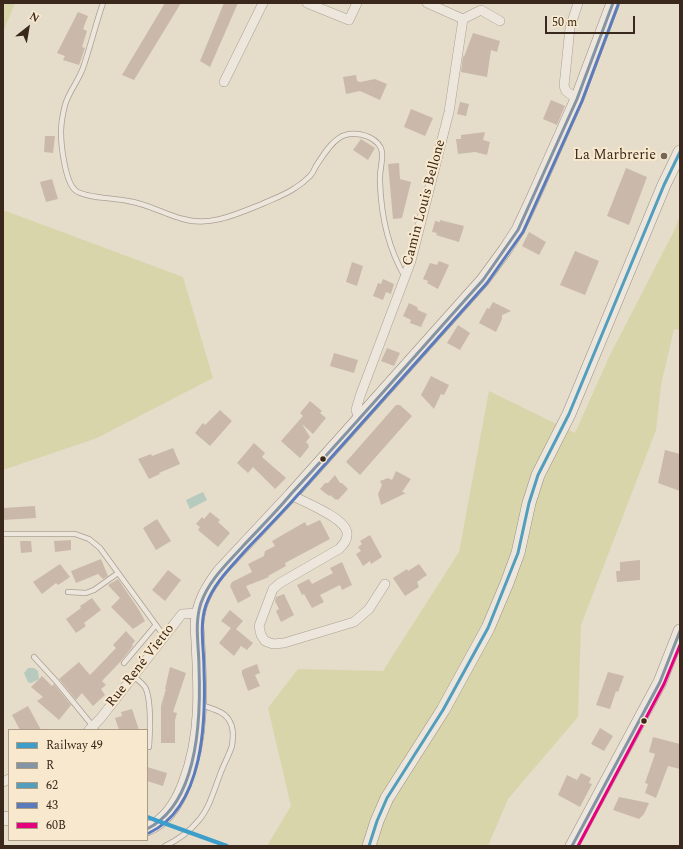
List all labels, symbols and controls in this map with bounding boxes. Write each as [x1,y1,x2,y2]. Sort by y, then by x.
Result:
north arrow [8,8,48,48]
text: N [26,8,43,27]
scale bar [547,8,637,34]
text: 50 m [552,13,577,32]
street label: Camin Louis Bellone [400,138,450,268]
place label: La Marbrerie [574,148,656,164]
marker: La Marbrerie [659,151,669,161]
unlabelled marker [318,454,328,464]
street label: Rue René Vietto [103,621,179,711]
unlabelled marker [639,716,649,726]
legend [8,729,148,841]
text: Railway 49 [46,736,103,755]
text: R [46,756,54,775]
text: 62 [46,776,58,795]
text: 43 [46,796,58,815]
text: 60B [46,816,66,835]

